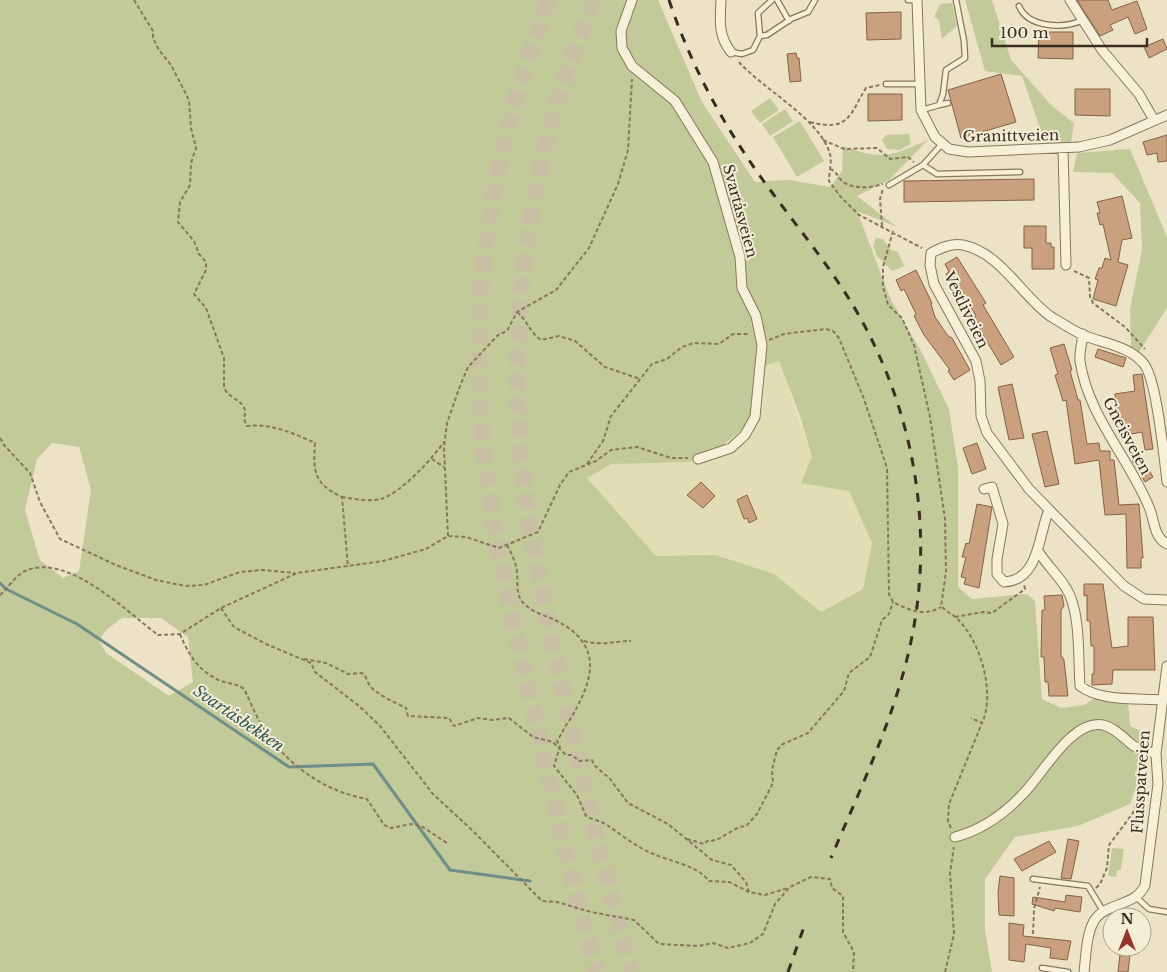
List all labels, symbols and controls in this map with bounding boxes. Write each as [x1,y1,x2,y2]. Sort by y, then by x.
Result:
scale bar [992,15,1147,47]
text: 100 m [1000,23,1049,42]
street label: Granittveien [962,125,1060,146]
street label: Svartåsveien [719,162,762,260]
street label: Vestliveien [939,267,993,351]
street label: Gneisveien [1099,394,1156,478]
water label: Svartåsbekken [190,680,288,756]
street label: Flusspatveien [1127,729,1154,835]
north arrow [1102,907,1152,957]
text: N [1120,910,1134,928]

